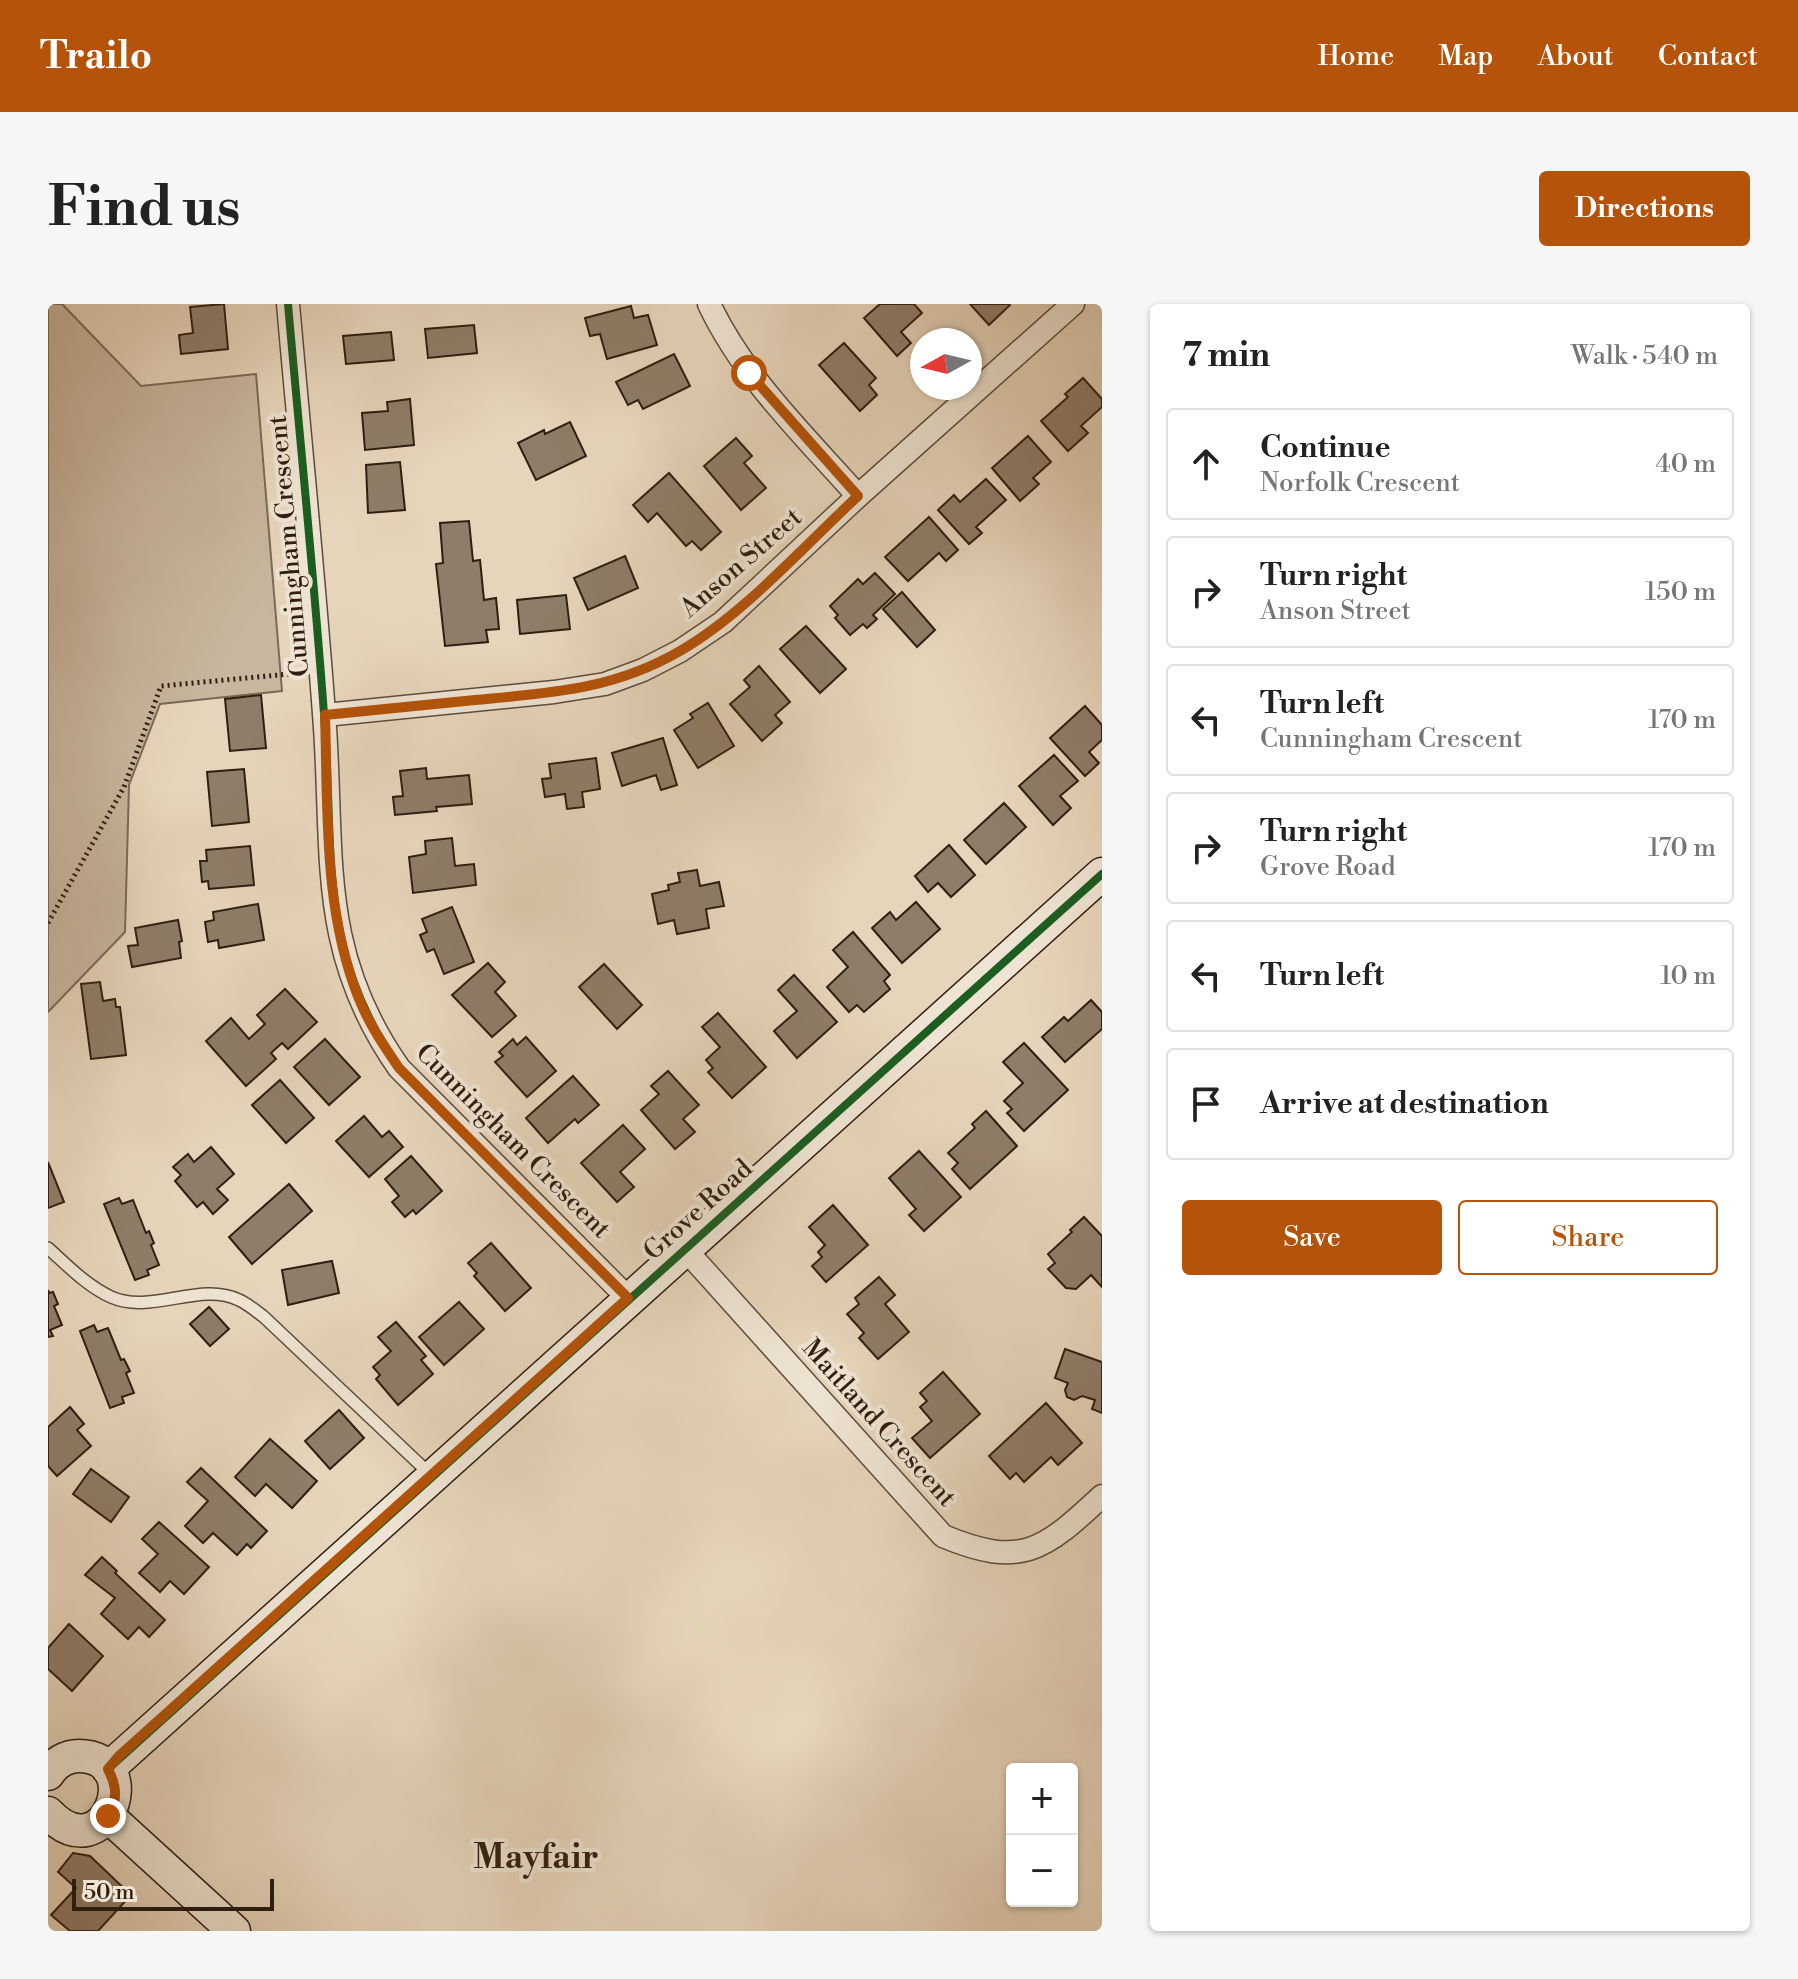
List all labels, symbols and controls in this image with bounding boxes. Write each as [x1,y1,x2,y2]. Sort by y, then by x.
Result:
text: Trailo [40,33,152,80]
text: Home [1318,39,1394,74]
text: Map [1438,39,1493,74]
text: About [1537,39,1614,74]
text: Contact [1658,39,1758,74]
button: Directions [1539,171,1750,246]
text: Find us [48,173,241,243]
north arrow [910,328,982,400]
text: 7 min [1182,335,1270,377]
text: Walk · 540 m [1571,340,1718,372]
route start [731,355,767,391]
street label: Cunningham Crescent [262,414,316,678]
text: Continue [1260,429,1391,467]
icon: ahead [1184,442,1228,486]
text: 40 m [1655,448,1716,480]
text: Norfolk Crescent [1260,467,1460,499]
street label: Anson Street [673,501,808,625]
text: Turn right [1260,557,1407,595]
icon: right [1184,570,1228,614]
text: 150 m [1645,576,1716,608]
text: Anson Street [1260,595,1411,627]
text: Turn left [1260,685,1384,723]
icon: left [1184,698,1228,742]
text: 170 m [1648,704,1716,736]
text: Cunningham Crescent [1260,723,1522,755]
text: Turn right [1260,813,1407,851]
icon: right [1184,826,1228,870]
text: 170 m [1648,832,1716,864]
text: Grove Road [1260,851,1396,883]
icon: left [1184,954,1228,998]
text: Turn left [1260,957,1384,995]
text: 10 m [1660,960,1716,992]
street label: Cunningham Crescent [409,1037,617,1245]
icon: arrive [1184,1082,1228,1126]
text: Arrive at destination [1260,1085,1549,1123]
street label: Grove Road [637,1153,759,1267]
button: Save [1182,1200,1442,1275]
button: Share [1458,1200,1718,1275]
street label: Maitland Crescent [795,1332,963,1514]
map controls [1006,1763,1078,1907]
button: + [1006,1763,1078,1835]
route end [90,1798,126,1834]
button: − [1006,1835,1078,1907]
district label: Mayfair [473,1837,599,1879]
scale bar [72,1875,274,1911]
text: 50 m [84,1879,135,1906]

